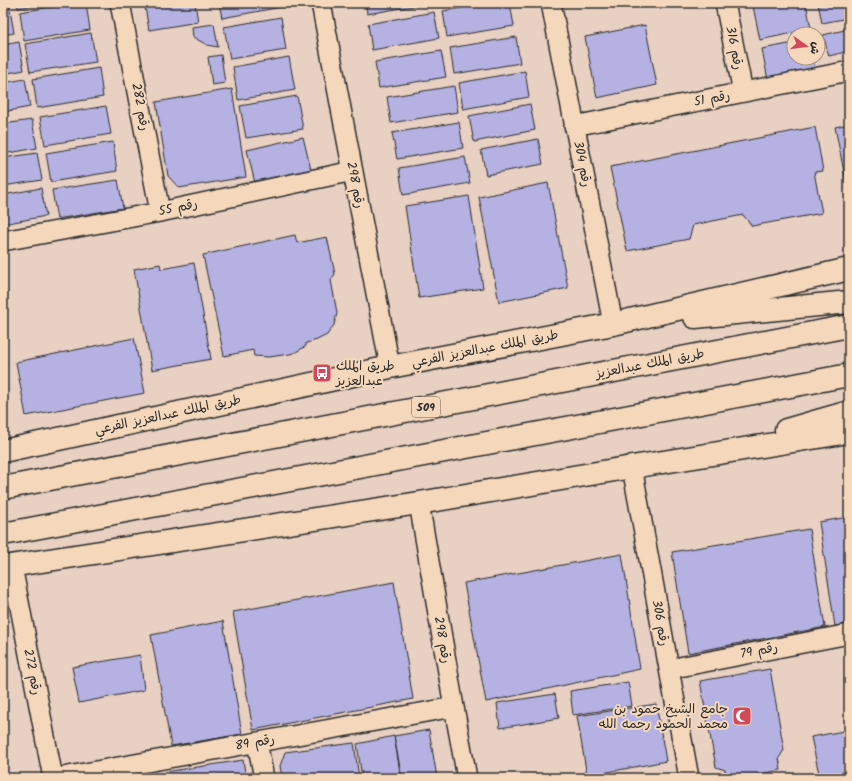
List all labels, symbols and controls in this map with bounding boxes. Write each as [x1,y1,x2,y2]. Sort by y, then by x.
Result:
street label: رقم 316 [719,24,749,72]
north arrow [786,26,826,66]
text: ش [805,40,825,56]
street label: رقم 282 [125,81,155,133]
street label: رقم 51 [692,85,732,113]
street label: رقم 304 [567,139,597,189]
street label: رقم 298 [340,160,370,210]
street label: رقم 55 [157,194,200,222]
street label: طريق الملك عبدالعزيز الفرعي [410,324,560,374]
street label: طريق الملك عبدالعزيز [593,343,706,385]
place label: طريق الملك عبدالعزيز [335,356,395,392]
bus stop icon: طريق الملك عبدالعزيز [311,362,333,384]
street label: طريق الملك عبدالعزيز الفرعي [93,389,243,441]
road number: 509 [412,397,440,417]
street label: رقم 306 [646,598,674,648]
street label: رقم 298 [428,615,456,665]
street label: رقم 79 [738,637,780,665]
street label: رقم 272 [17,647,47,697]
place label: جامع الشيخ حمود بن محمد الحمود رحمه الله [599,699,728,735]
mosque icon: جامع الشيخ حمود بن محمد الحمود رحمه الله [731,705,753,727]
street label: رقم 89 [234,729,276,757]

